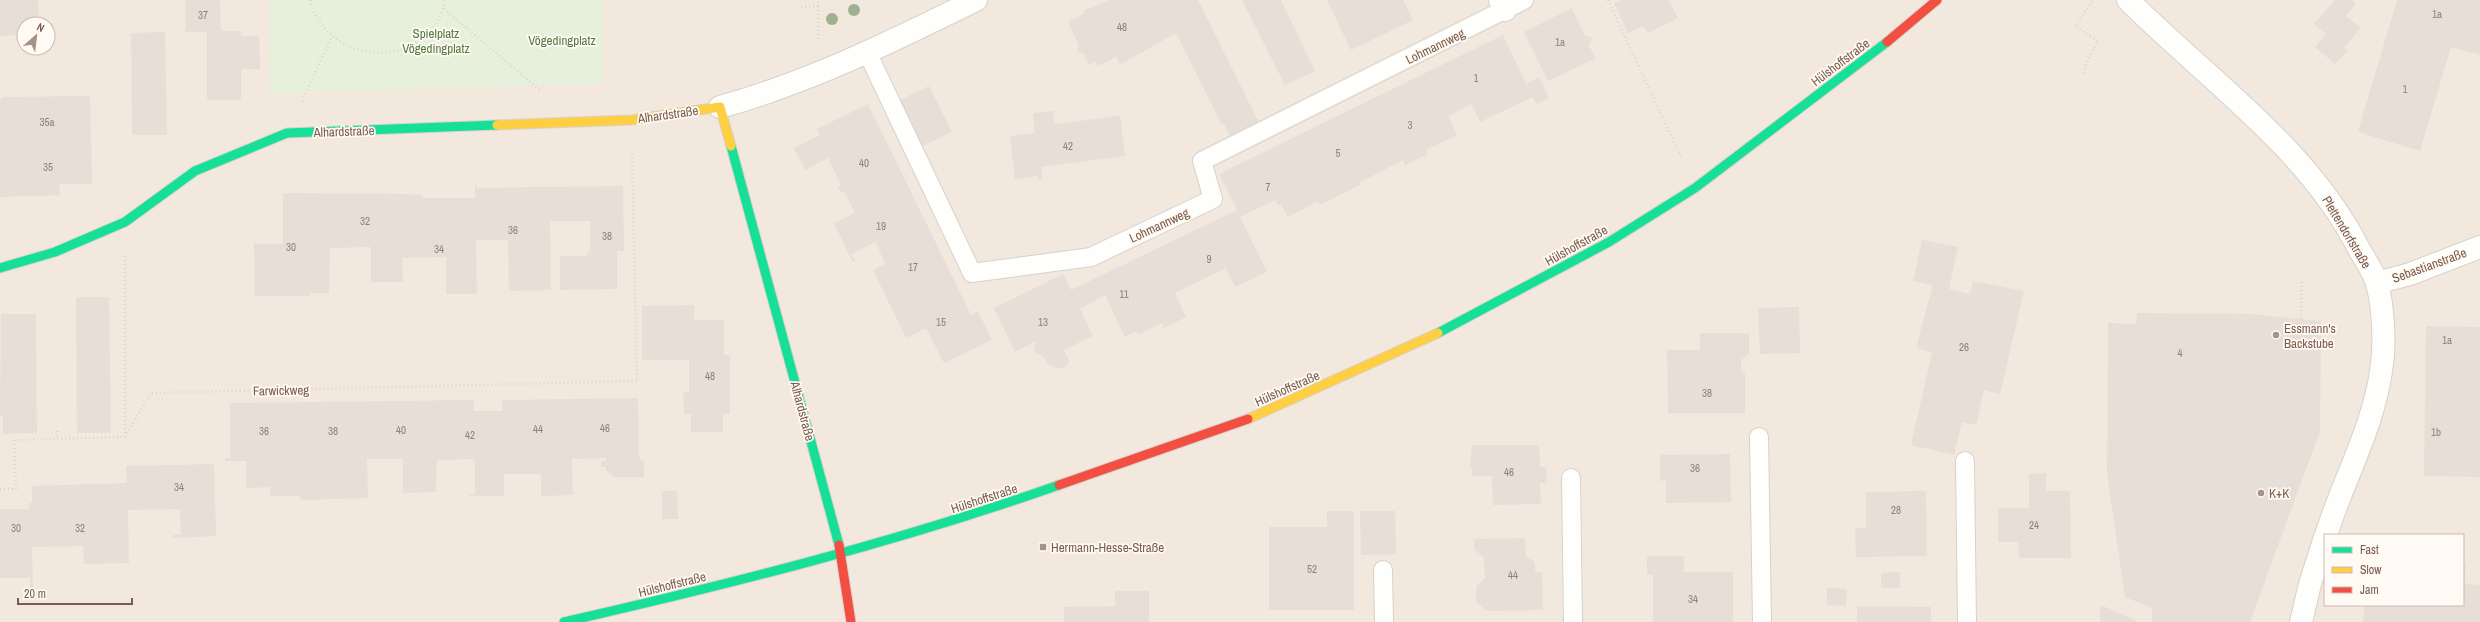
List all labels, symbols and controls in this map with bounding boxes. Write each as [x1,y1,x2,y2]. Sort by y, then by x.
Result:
house number: 1a [2432,7,2442,21]
house number: 37 [198,8,208,22]
north arrow [16,16,56,56]
text: N [35,19,47,35]
house number: 48 [1117,20,1127,34]
park label: Spielplatz Vögedingplatz [402,25,470,57]
street label: Lohmannweg [1403,25,1468,68]
park label: Vögedingplatz [528,32,596,49]
house number: 1a [1555,35,1565,49]
street label: Hülshoffstraße [1808,35,1873,90]
house number: 1 [1473,71,1479,85]
house number: 1 [2402,82,2408,96]
street label: Alhardstraße [636,102,700,127]
house number: 35a [39,115,55,129]
house number: 3 [1407,118,1413,132]
street label: Alhardstraße [312,122,375,141]
house number: 42 [1063,139,1073,153]
house number: 5 [1335,146,1341,160]
house number: 40 [859,156,869,170]
house number: 35 [43,160,53,174]
house number: 7 [1265,180,1271,194]
street label: Plettendorfstraße [2318,193,2375,272]
street label: Lohmannweg [1127,204,1192,247]
house number: 32 [360,214,370,228]
house number: 19 [876,219,886,233]
street label: Hülshoffstraße [1542,221,1611,270]
house number: 36 [508,223,518,237]
house number: 38 [602,229,612,243]
house number: 30 [286,240,296,254]
house number: 34 [434,242,444,256]
street label: Sebastianstraße [2390,244,2469,287]
house number: 9 [1206,252,1212,266]
house number: 17 [908,260,918,274]
house number: 11 [1119,287,1129,301]
house number: 15 [936,315,946,329]
house number: 13 [1038,315,1048,329]
place label: Essmann's Backstube [2284,320,2336,352]
marker: Essmann's Backstube [2271,330,2281,340]
house number: 1a [2442,333,2452,347]
house number: 26 [1959,340,1969,354]
house number: 4 [2177,346,2183,360]
street label: Hülshoffstraße [1252,367,1322,410]
house number: 48 [705,369,715,383]
street label: Alhardstraße [786,378,819,443]
street label: Farwickweg [253,382,309,399]
house number: 38 [1702,386,1712,400]
house number: 46 [600,421,610,435]
house number: 44 [533,422,543,436]
house number: 40 [396,423,406,437]
house number: 36 [259,424,269,438]
house number: 38 [328,424,338,438]
house number: 1b [2431,425,2441,439]
house number: 42 [465,428,475,442]
house number: 36 [1690,461,1700,475]
house number: 46 [1504,465,1514,479]
house number: 34 [174,480,184,494]
street label: Hülshoffstraße [949,480,1020,517]
place label: K+K [2269,485,2289,502]
marker: K+K [2256,488,2266,498]
house number: 28 [1891,503,1901,517]
house number: 24 [2029,518,2039,532]
house number: 30 [11,521,21,535]
house number: 32 [75,521,85,535]
legend [2324,534,2464,606]
place label: Hermann-Hesse-Straße [1051,539,1164,556]
marker: Hermann-Hesse-Straße [1038,542,1048,552]
text: Fast [2360,542,2379,558]
house number: 52 [1307,562,1317,576]
text: Slow [2360,562,2382,578]
street label: Hülshoffstraße [637,568,708,601]
house number: 44 [1508,568,1518,582]
scale bar [18,580,132,606]
text: Jam [2360,582,2379,598]
text: 20 m [24,586,46,602]
house number: 34 [1688,592,1698,606]

